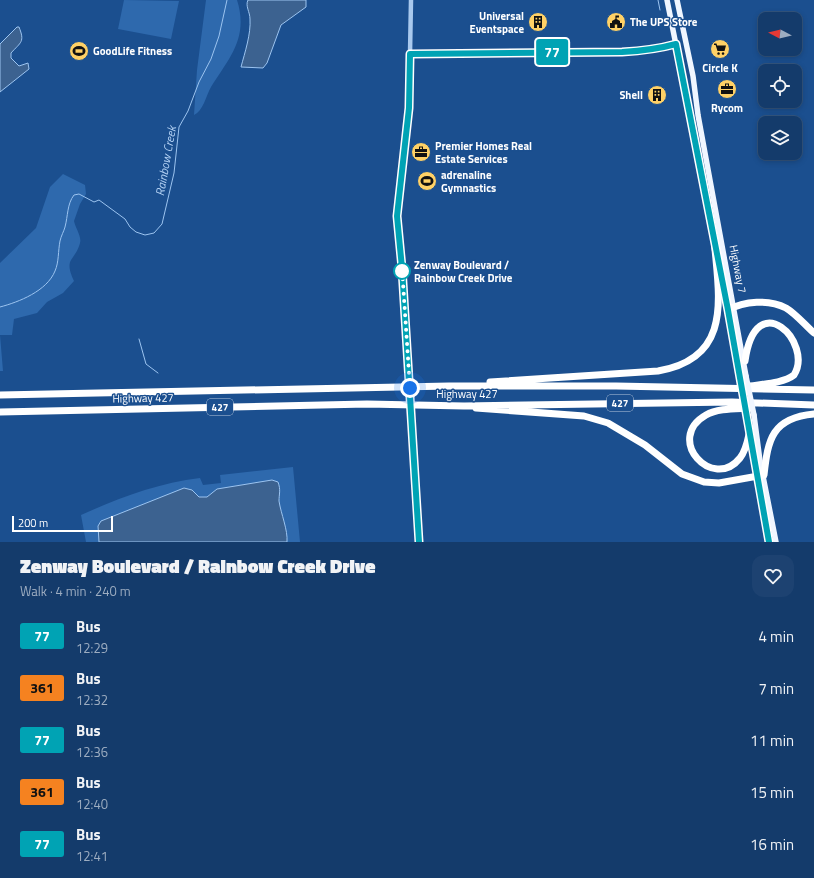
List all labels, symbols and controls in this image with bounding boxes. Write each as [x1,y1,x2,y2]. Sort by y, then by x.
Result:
place label: Universal Eventspace [470,8,524,37]
building icon: Universal Eventspace [527,11,549,33]
public building icon: The UPS Store [605,11,627,33]
north arrow [758,12,802,56]
map controls [758,12,802,160]
place label: The UPS Store [630,14,698,30]
supermarket icon: Circle K [709,38,731,60]
line badge: 77 [534,39,570,65]
sports icon: GoodLife Fitness [68,40,90,62]
text: 77 [544,41,560,62]
place label: GoodLife Fitness [93,43,172,59]
place label: Circle K [702,60,738,76]
button: locate [758,64,802,108]
office icon: Rycom [716,78,738,100]
building icon: Shell [646,84,668,106]
place label: Shell [619,87,643,103]
place label: Rycom [711,100,743,116]
button: layers [758,116,802,160]
water label: Rainbow Creek [150,123,181,197]
place label: Premier Homes Real Estate Services [435,138,532,167]
office icon: Premier Homes Real Estate Services [410,141,432,163]
place label: adrenaline Gymnastics [441,167,496,196]
sports icon: adrenaline Gymnastics [416,170,438,192]
street label: Highway 7 [725,243,751,295]
place label: Zenway Boulevard / Rainbow Creek Drive [414,257,513,286]
marker: Zenway Boulevard / Rainbow Creek Drive [393,262,411,280]
your location [400,378,420,398]
street label: Highway 427 [436,386,498,402]
street label: Highway 427 [112,389,174,407]
road number: 427 [607,395,633,411]
road number: 427 [207,399,233,415]
scale bar [12,514,113,533]
text: 200 m [18,515,48,531]
text: Zenway Boulevard / Rainbow Creek Drive [20,551,376,580]
button: heart [752,555,794,597]
text: Walk · 4 min · 240 m [20,581,131,601]
text: Bus [76,615,101,638]
text: 77 [34,625,50,646]
text: 4 min [758,625,794,648]
text: 12:29 [76,638,108,658]
text: Bus [76,667,101,690]
text: 361 [30,677,54,698]
text: 7 min [758,677,794,700]
text: 12:32 [76,690,108,710]
text: Bus [76,719,101,742]
text: 77 [34,729,50,750]
text: 11 min [750,729,794,752]
text: 12:36 [76,742,108,762]
text: Bus [76,771,101,794]
text: 361 [30,781,54,802]
text: 15 min [750,781,794,804]
text: 12:40 [76,794,108,814]
text: Bus [76,823,101,846]
text: 77 [34,833,50,854]
text: 16 min [750,833,794,856]
text: 12:41 [76,846,108,866]

